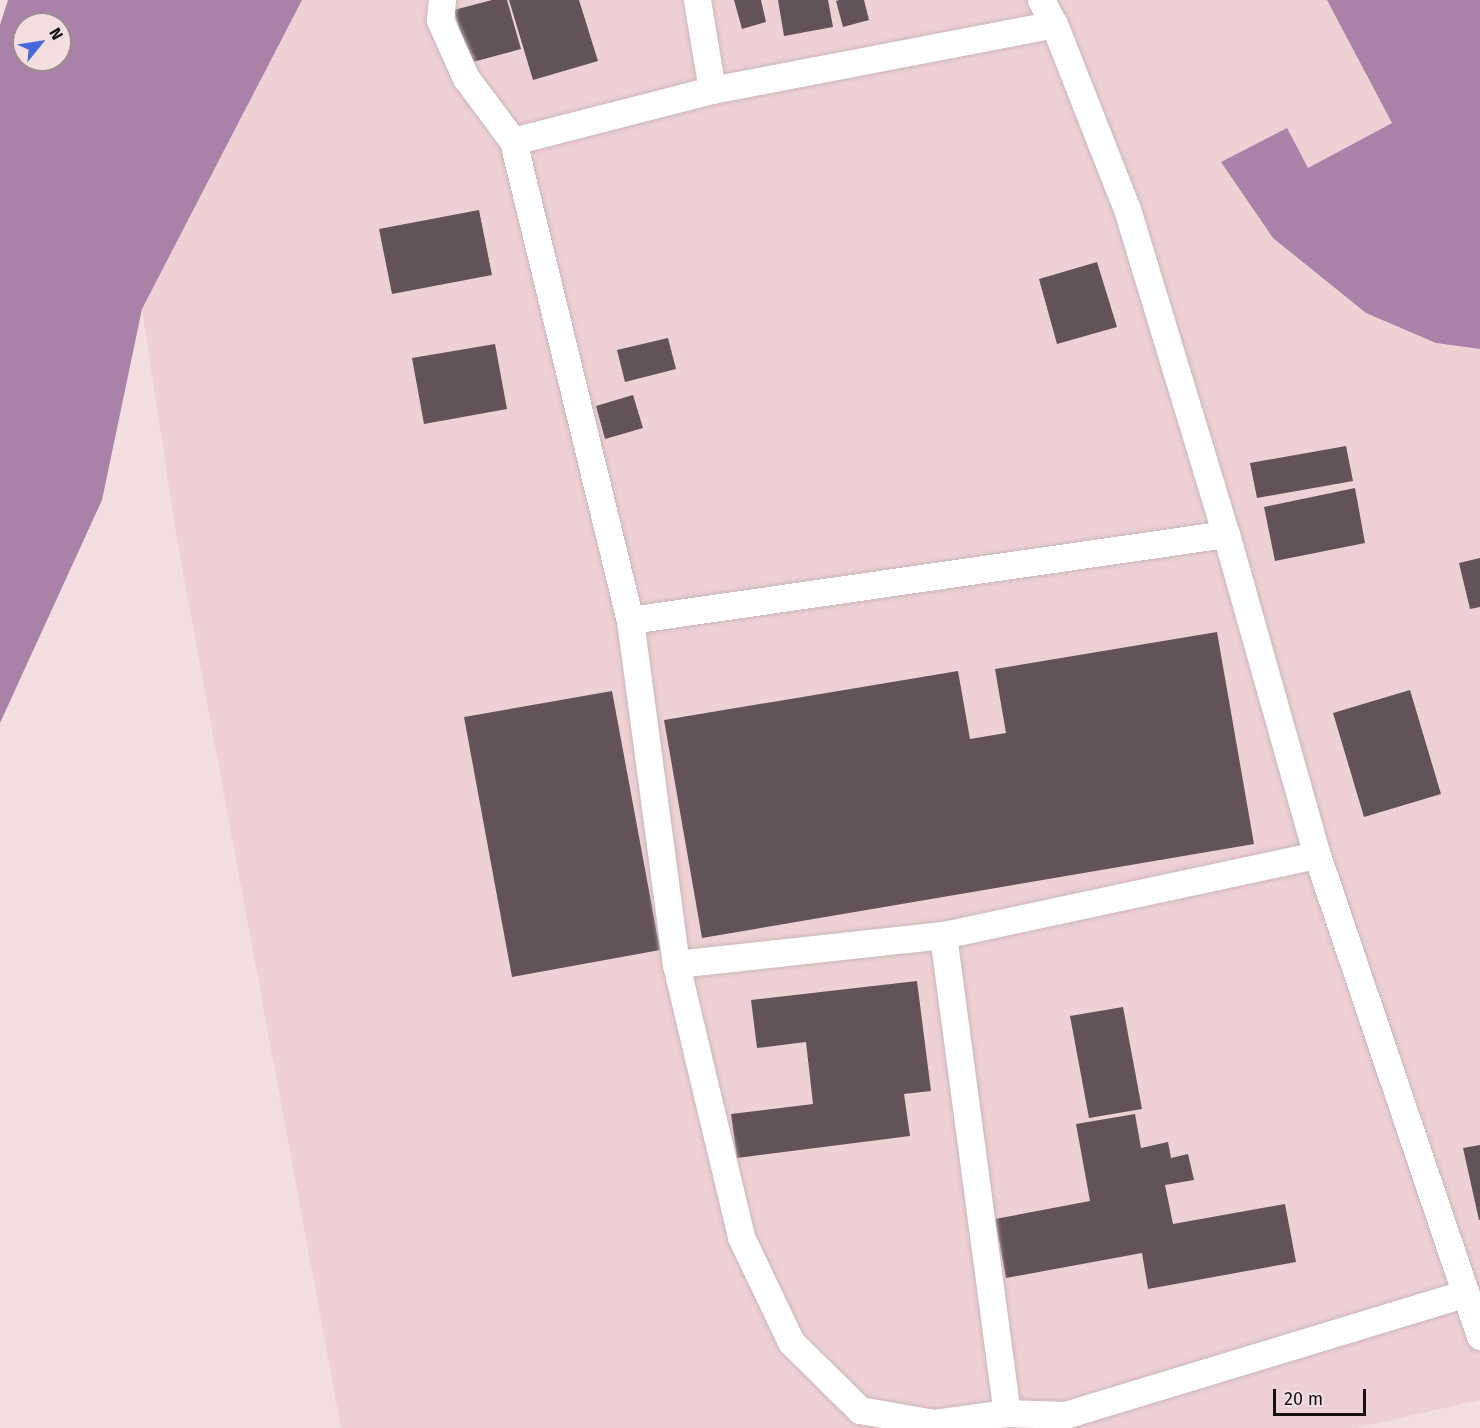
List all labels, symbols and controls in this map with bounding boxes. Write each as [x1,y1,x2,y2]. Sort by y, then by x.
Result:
north arrow [12,12,72,72]
text: N [45,24,67,43]
scale bar [1276,1377,1369,1415]
text: 20 m [1284,1388,1323,1410]

